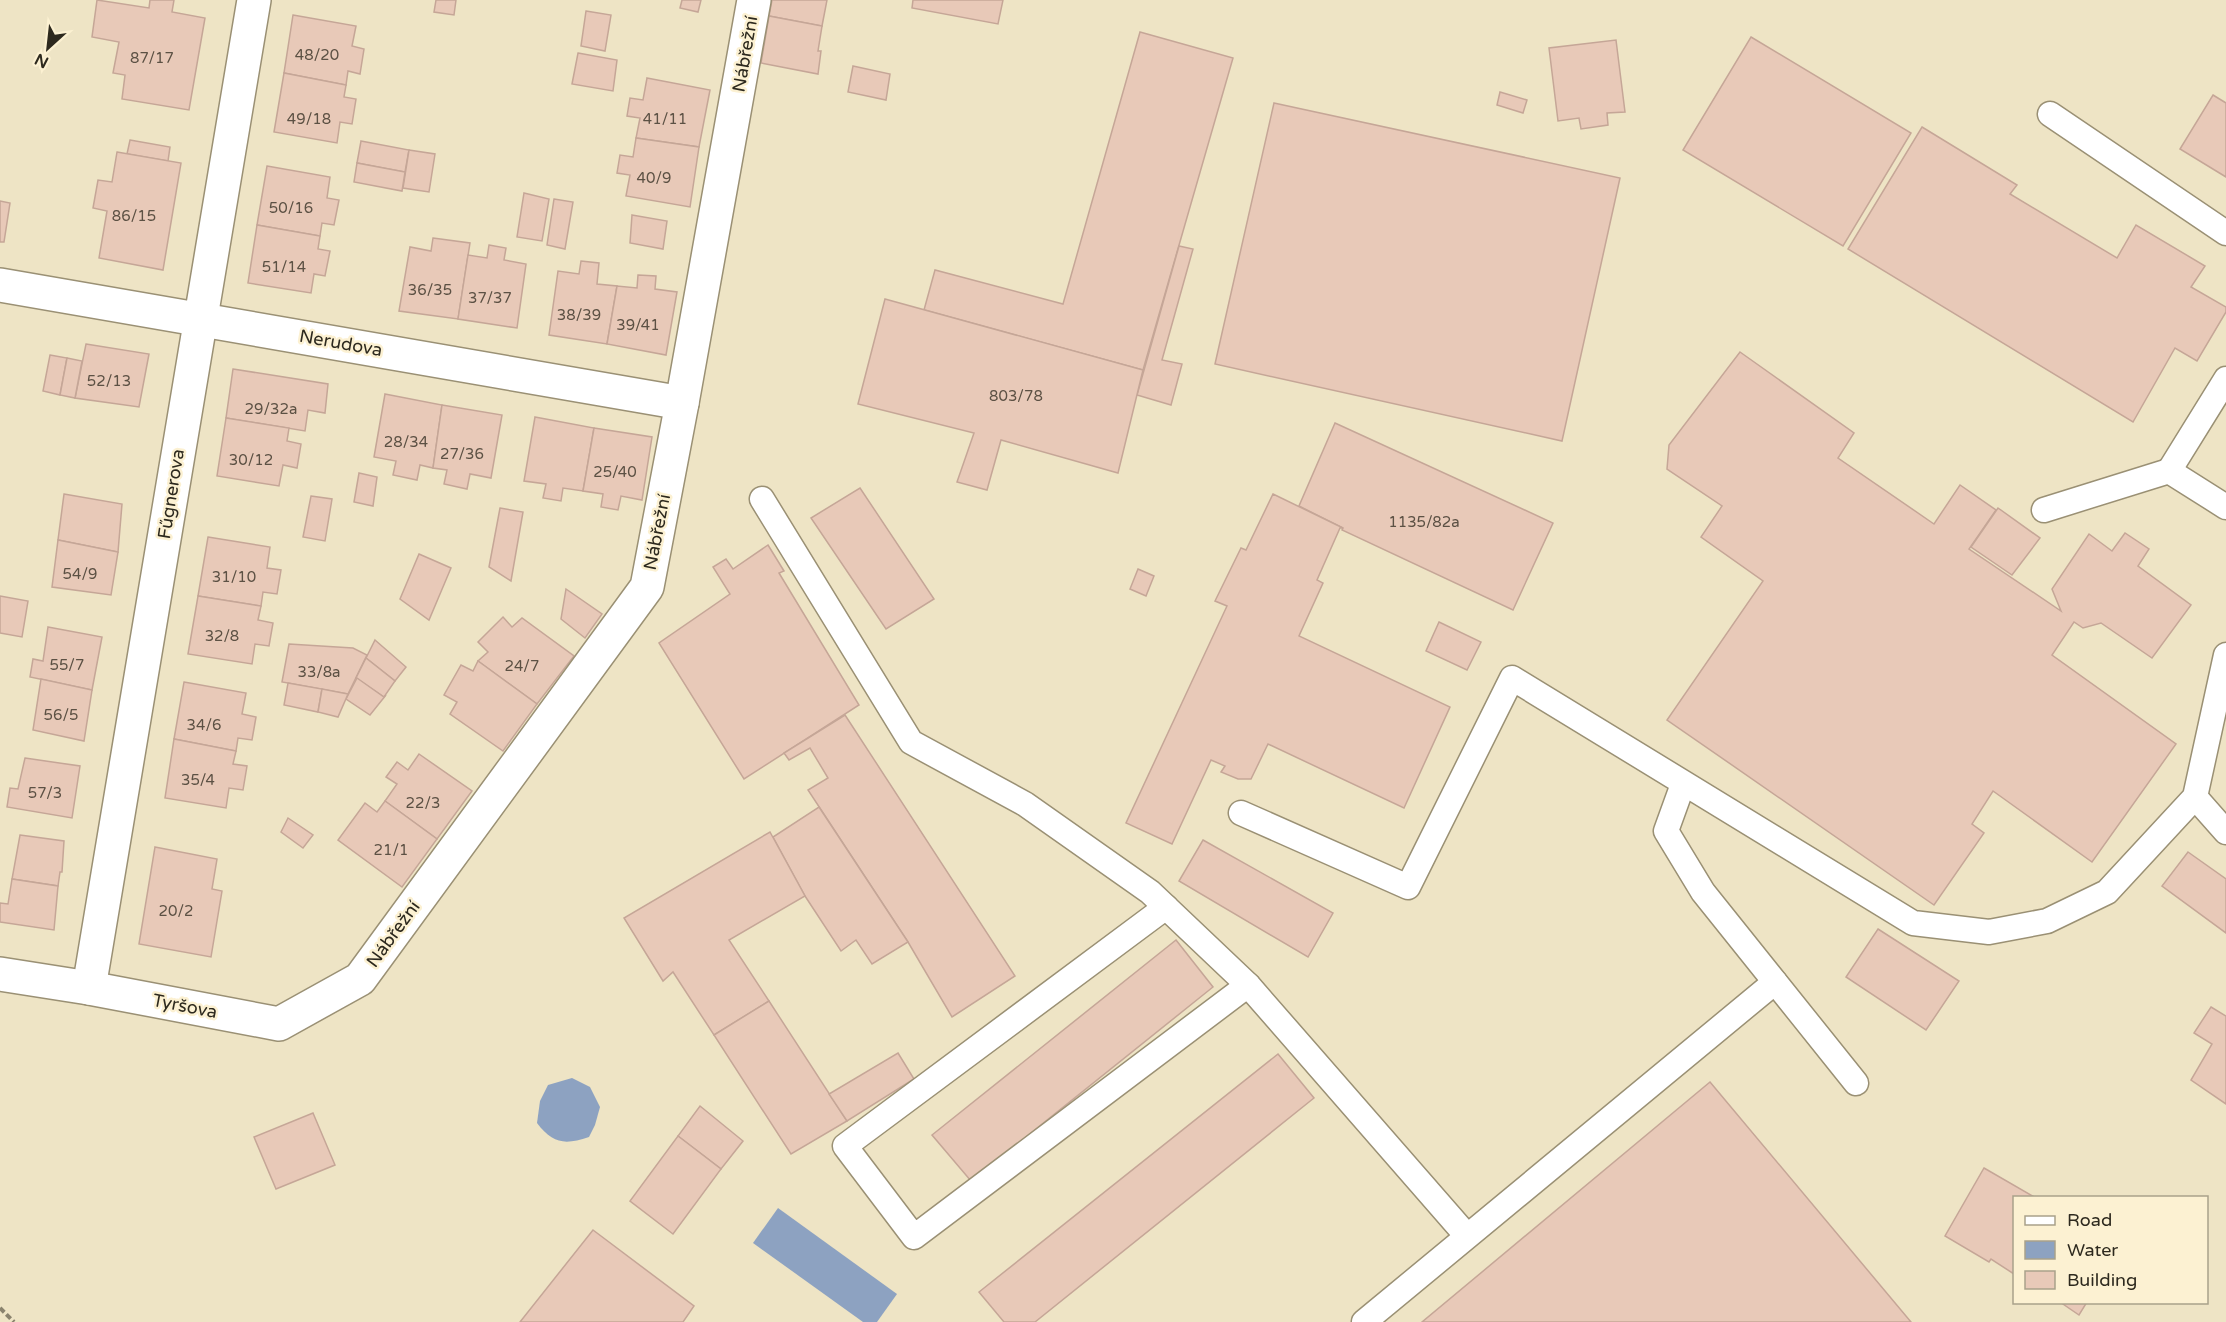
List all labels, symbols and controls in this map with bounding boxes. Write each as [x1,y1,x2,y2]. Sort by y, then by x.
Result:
street label: Nábřežní [727,14,763,94]
north arrow [18,18,78,78]
house number: 48/20 [295,46,339,64]
text: N [31,49,52,72]
house number: 87/17 [130,49,174,67]
house number: 49/18 [287,110,331,128]
house number: 41/11 [643,110,687,128]
house number: 40/9 [637,169,671,187]
house number: 50/16 [269,199,313,217]
house number: 86/15 [112,207,156,225]
house number: 51/14 [262,258,306,276]
house number: 36/35 [408,281,452,299]
house number: 37/37 [468,289,512,307]
house number: 38/39 [557,306,601,324]
house number: 39/41 [616,316,660,334]
street label: Nerudova [298,325,384,361]
house number: 52/13 [87,372,131,390]
house number: 803/78 [989,387,1043,405]
house number: 29/32a [245,400,297,418]
house number: 28/34 [384,433,428,451]
house number: 27/36 [440,445,484,463]
street label: Fűgnerova [153,447,189,541]
house number: 30/12 [229,451,273,469]
house number: 25/40 [593,463,637,481]
street label: Nábřežní [639,492,675,572]
house number: 1135/82a [1388,513,1460,531]
house number: 54/9 [63,565,97,583]
house number: 31/10 [212,568,256,586]
house number: 32/8 [205,627,239,645]
house number: 55/7 [49,656,85,674]
house number: 24/7 [504,657,540,675]
house number: 33/8a [297,663,341,681]
house number: 56/5 [44,706,78,724]
house number: 34/6 [187,716,221,734]
house number: 35/4 [181,771,215,789]
house number: 57/3 [28,784,62,802]
house number: 22/3 [406,794,440,812]
house number: 21/1 [374,841,408,859]
street label: Nábřežní [361,896,425,972]
house number: 20/2 [159,902,193,920]
street label: Tyršova [151,989,219,1023]
legend [2013,1196,2208,1304]
text: Road [2067,1209,2112,1231]
text: Water [2067,1239,2118,1261]
text: Building [2067,1269,2137,1291]

